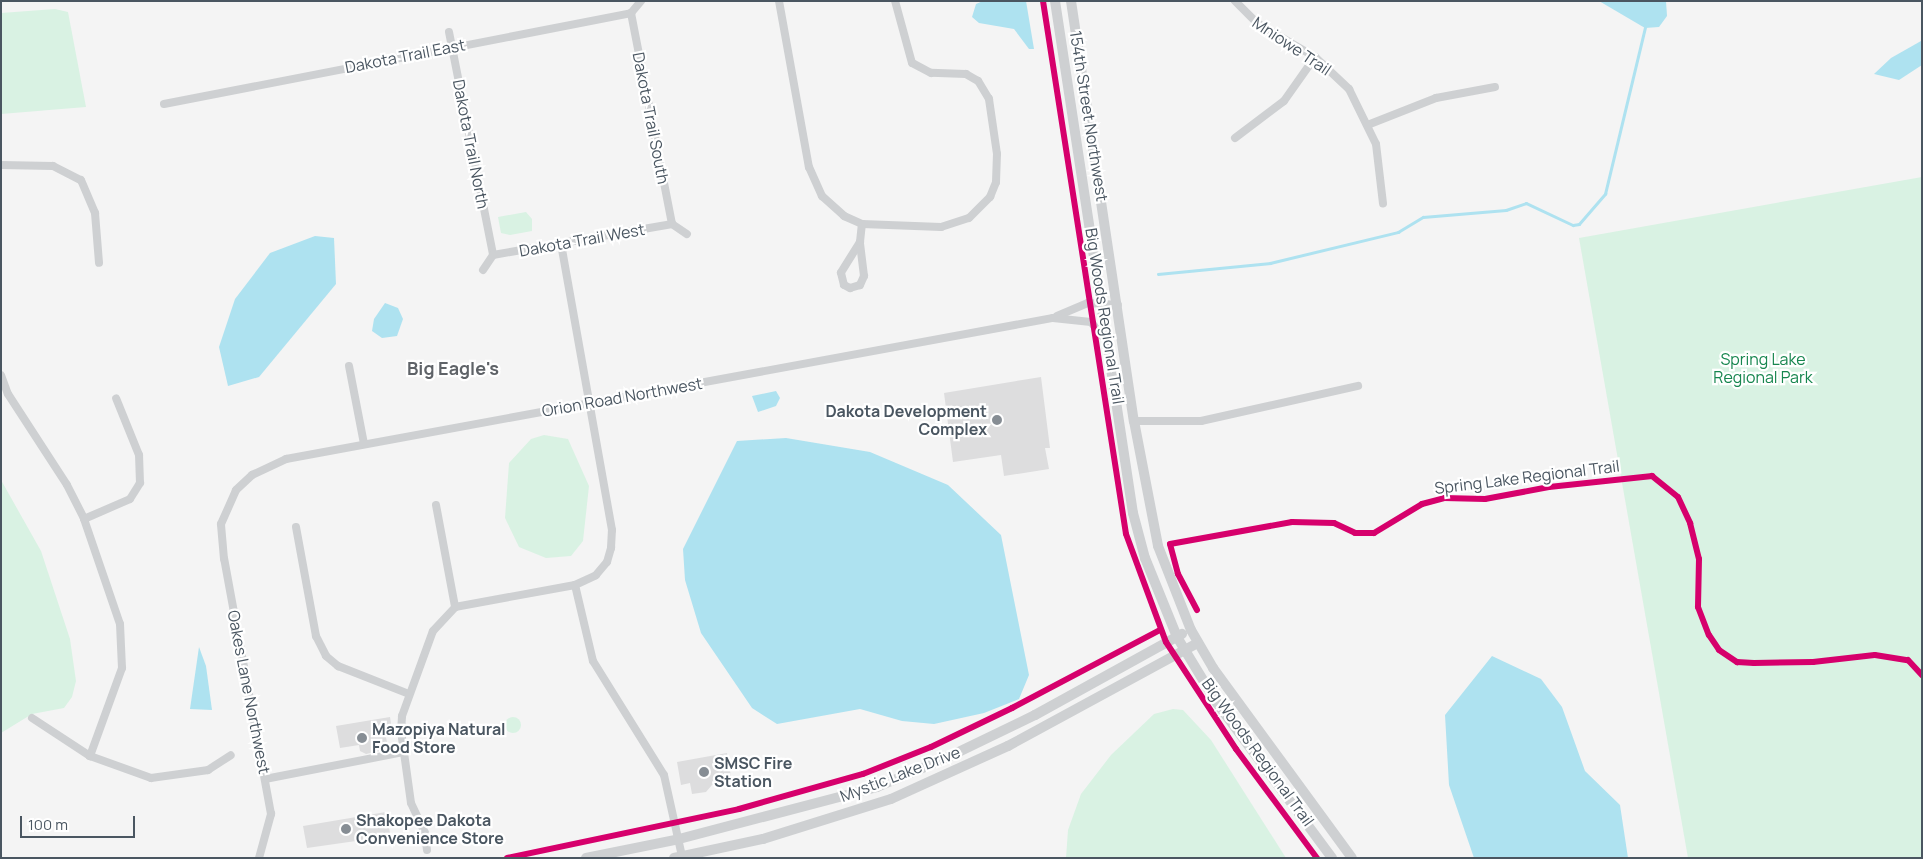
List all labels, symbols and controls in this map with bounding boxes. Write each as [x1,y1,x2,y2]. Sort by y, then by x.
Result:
street label: Mniowe Trail [1249,13,1335,79]
street label: 154th Street Northwest [1066,29,1112,203]
street label: Dakota Trail East [343,35,467,77]
street label: Dakota Trail South [629,50,673,186]
street label: Dakota Trail North [449,78,493,210]
street label: Dakota Trail West [518,219,646,261]
street label: Big Woods Regional Trail [1082,226,1128,406]
park label: Spring Lake Regional Park [1713,349,1813,387]
district label: Big Eagle's [407,357,499,379]
street label: Orion Road Northwest [540,373,704,421]
place label: Dakota Development Complex [825,401,987,439]
marker: Dakota Development Complex [991,414,1003,426]
street label: Spring Lake Regional Trail [1433,456,1621,498]
street label: Oakes Lane Northwest [224,608,274,776]
street label: Big Woods Regional Trail [1198,674,1318,830]
place label: Mazopiya Natural Food Store [372,719,506,757]
marker: Mazopiya Natural Food Store [356,732,368,744]
street label: Mystic Lake Drive [837,742,963,806]
place label: SMSC Fire Station [714,753,792,791]
marker: SMSC Fire Station [698,766,710,778]
scale bar [22,806,138,838]
place label: Shakopee Dakota Convenience Store [356,810,504,848]
text: 100 m [28,814,68,835]
marker: Shakopee Dakota Convenience Store [340,823,352,835]

